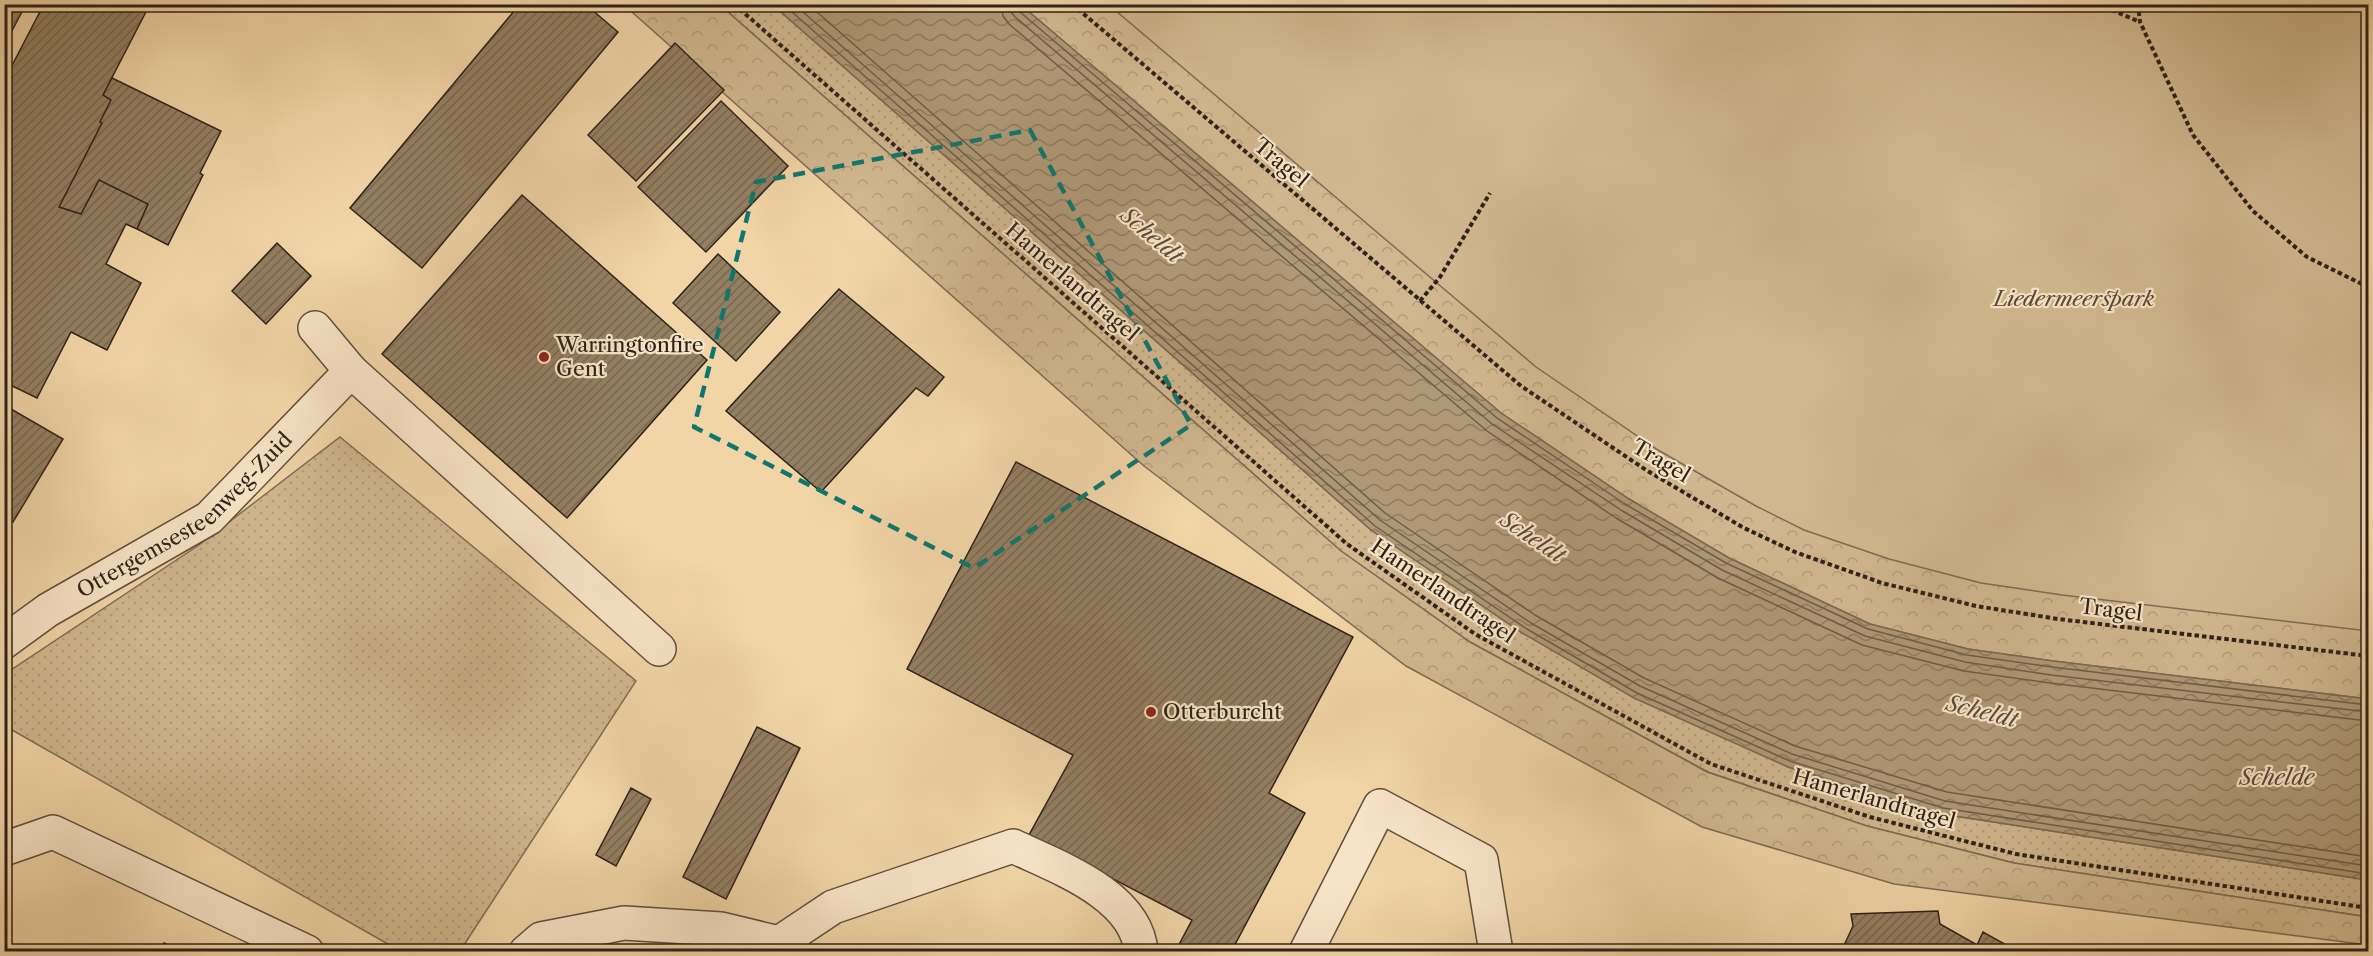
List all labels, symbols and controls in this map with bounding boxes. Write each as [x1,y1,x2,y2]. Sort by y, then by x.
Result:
street label: Tragel [1249,133,1314,193]
water label: Scheldt [1114,200,1189,270]
street label: Hamerlandtragel [1001,217,1144,346]
park label: Liedermeerspark [1992,286,2154,311]
place label: Warringtonfire Gent [555,332,704,381]
marker: Warringtonfire Gent [537,350,551,364]
street label: Ottergemsesteenweg-Zuid [72,427,297,603]
street label: Tragel [1628,434,1695,488]
water label: Scheldt [1493,505,1571,570]
street label: Hamerlandtragel [1366,533,1520,648]
street label: Tragel [2078,593,2144,626]
water label: Scheldt [1942,689,2021,734]
place label: Otterburcht [1163,699,1282,724]
marker: Otterburcht [1144,705,1158,719]
street label: Hamerlandtragel [1790,763,1959,834]
water label: Schelde [2238,764,2316,791]

